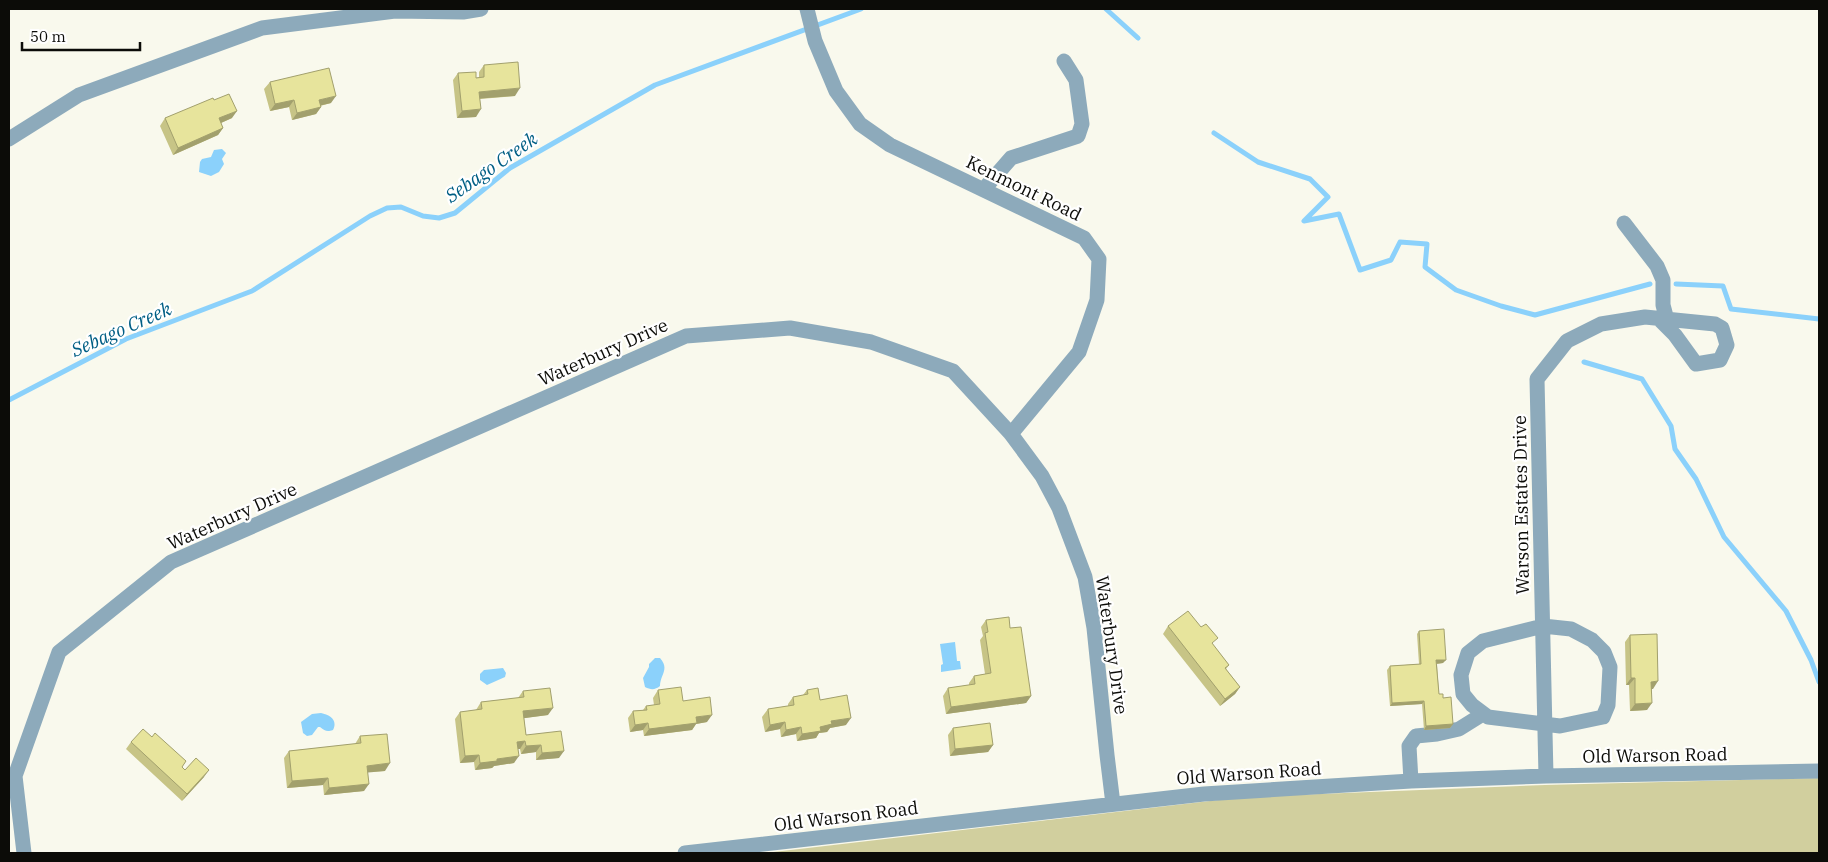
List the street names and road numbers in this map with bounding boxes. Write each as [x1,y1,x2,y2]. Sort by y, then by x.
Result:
street label: Kenmont Road [962,150,1086,226]
street label: Waterbury Drive [535,313,671,391]
street label: Warson Estates Drive [1508,415,1534,595]
street label: Waterbury Drive [164,477,300,555]
street label: Waterbury Drive [1091,574,1133,716]
street label: Old Warson Road [1582,742,1728,768]
street label: Old Warson Road [1176,756,1322,790]
street label: Old Warson Road [773,796,919,836]

